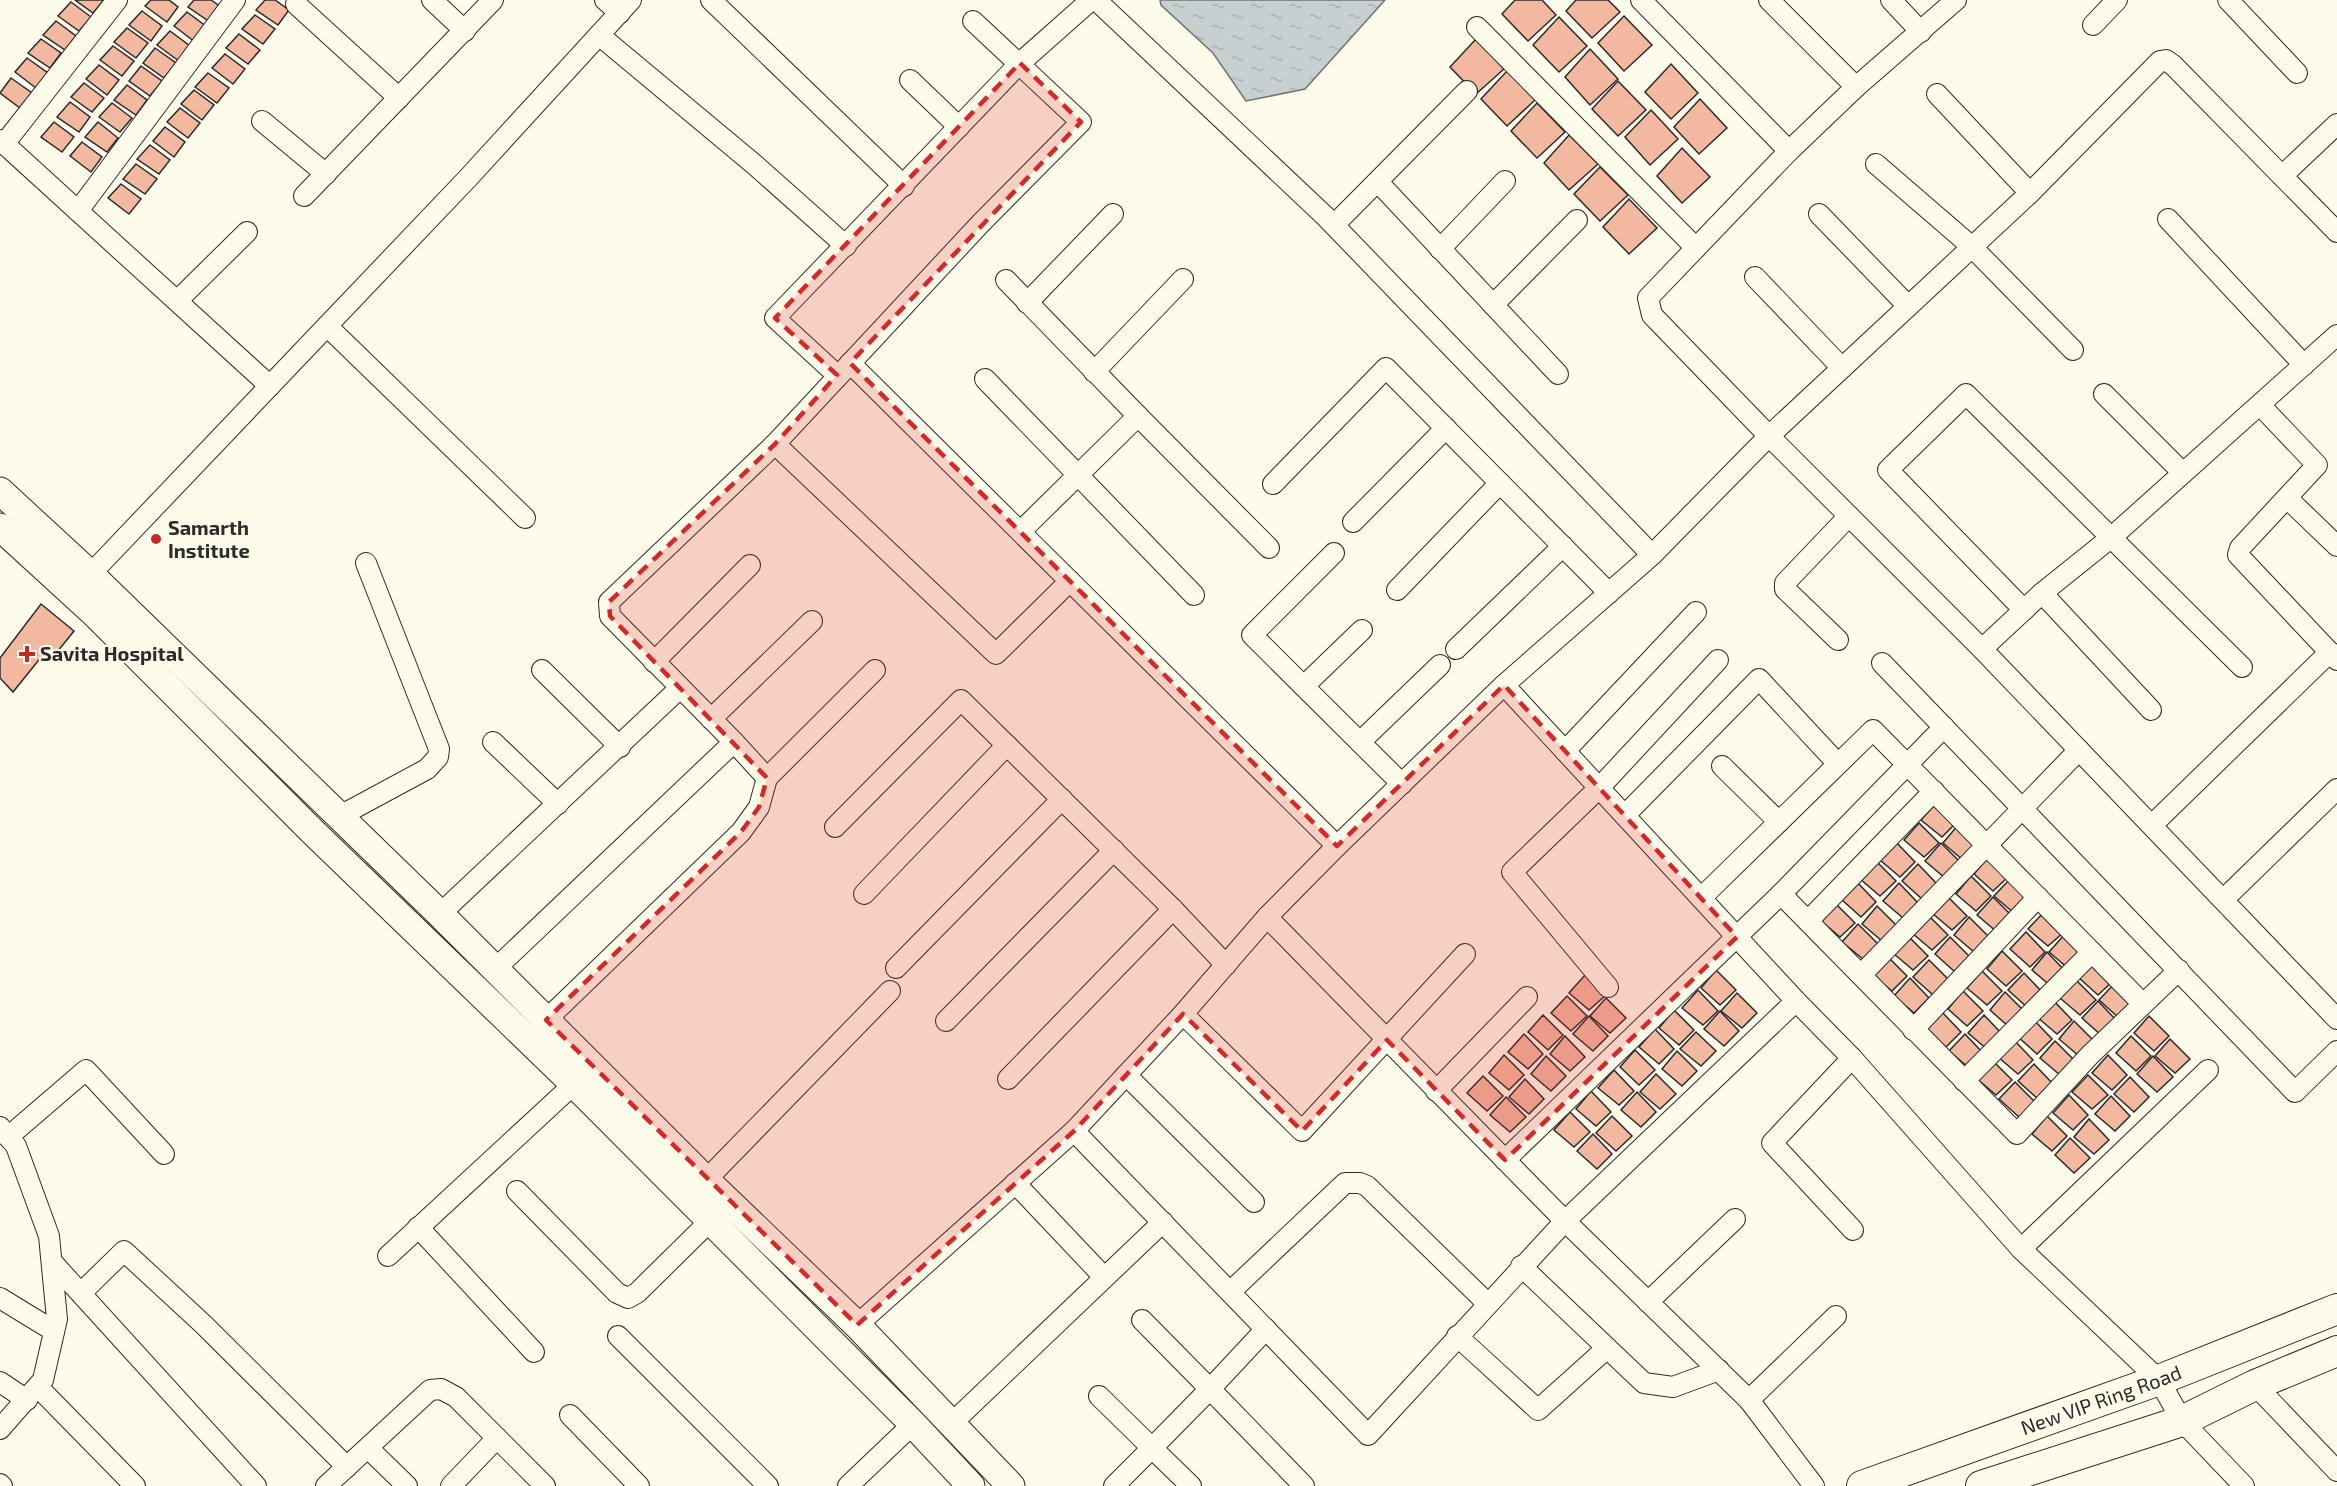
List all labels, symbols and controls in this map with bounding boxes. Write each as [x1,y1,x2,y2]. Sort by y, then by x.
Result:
place label: Samarth Institute [168,515,250,562]
marker: Samarth Institute [149,532,163,546]
place label: Savita Hospital [40,641,184,665]
marker: Savita Hospital [18,645,36,663]
street label: New VIP Ring Road [2017,1359,2185,1439]

